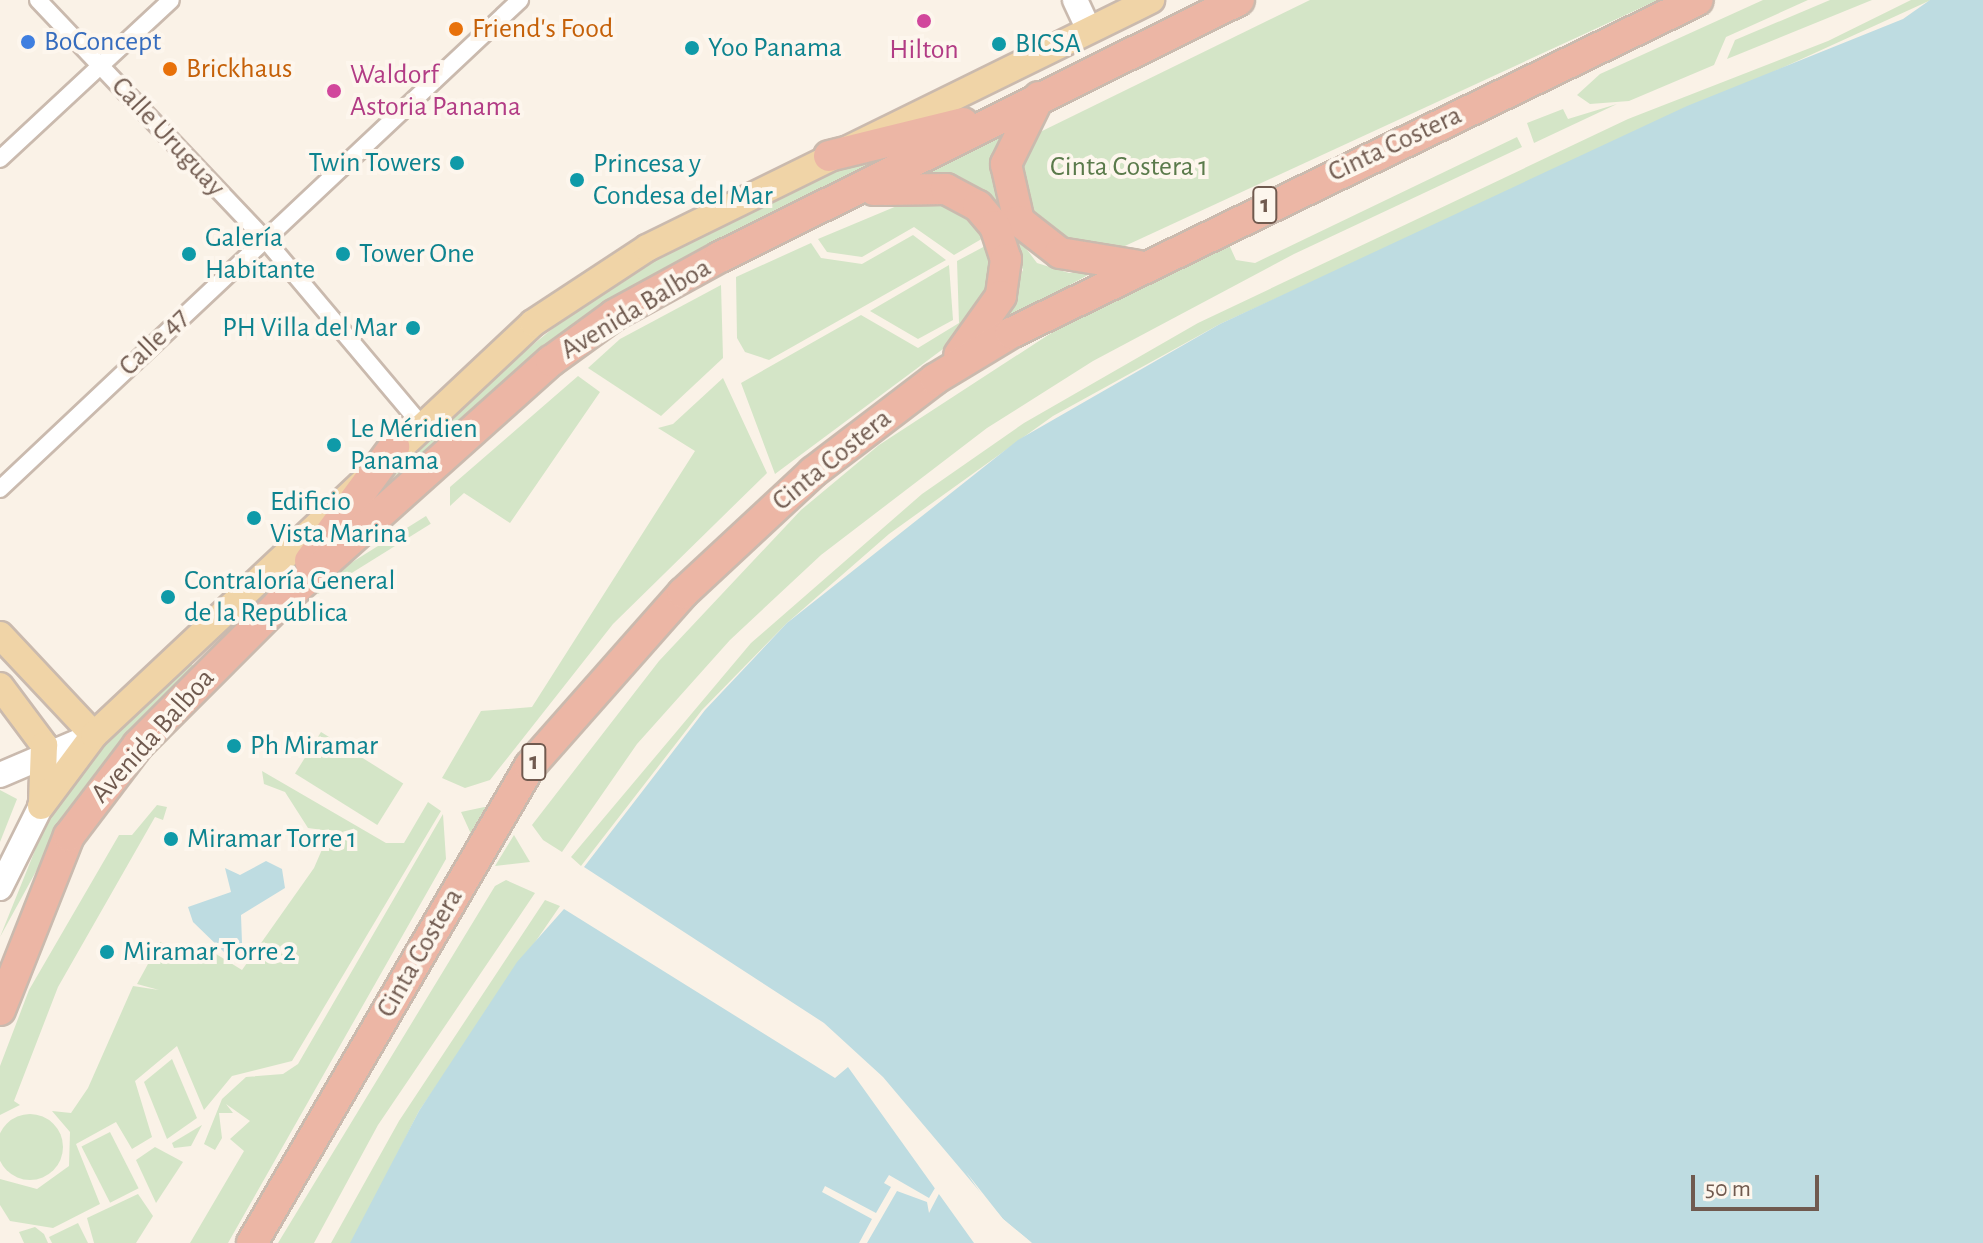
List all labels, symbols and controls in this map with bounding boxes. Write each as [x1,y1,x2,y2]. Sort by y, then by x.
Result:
place label: Friend's Food [472,12,614,46]
marker: Hilton [915,12,933,30]
marker: Friend's Food [447,20,465,38]
place label: BoConcept [44,25,161,59]
place label: BICSA [1015,27,1081,61]
place label: Yoo Panama [708,31,842,65]
marker: BoConcept [19,33,37,51]
place label: Hilton [889,33,959,67]
marker: BICSA [990,35,1008,53]
marker: Yoo Panama [683,39,701,57]
place label: Brickhaus [186,52,292,86]
place label: Waldorf Astoria Panama [350,58,521,124]
marker: Brickhaus [161,60,179,78]
street label: Calle Uruguay [104,70,232,204]
marker: Waldorf Astoria Panama [325,82,343,100]
street label: Cinta Costera [1323,98,1467,190]
place label: Twin Towers [308,146,441,180]
place label: Princesa y Condesa del Mar [593,147,773,213]
park label: Cinta Costera 1 [1050,150,1208,184]
marker: Twin Towers [448,154,466,172]
marker: Princesa y Condesa del Mar [568,171,586,189]
road number: 1 [1251,183,1279,227]
place label: Galería Habitante [205,221,315,287]
place label: Tower One [359,237,474,271]
marker: Galería Habitante [180,245,198,263]
marker: Tower One [334,245,352,263]
street label: Avenida Balboa [555,251,717,367]
street label: Calle 47 [112,301,196,383]
place label: PH Villa del Mar [222,311,397,345]
marker: PH Villa del Mar [404,319,422,337]
street label: Cinta Costera [766,402,898,518]
place label: Le Méridien Panama [350,412,478,478]
marker: Le Méridien Panama [325,436,343,454]
place label: Edificio Vista Marina [270,485,407,551]
marker: Edificio Vista Marina [245,509,263,527]
place label: Contraloría General de la República [184,564,395,630]
marker: Contraloría General de la República [159,588,177,606]
street label: Avenida Balboa [84,662,222,810]
place label: Ph Miramar [250,729,378,763]
marker: Ph Miramar [225,737,243,755]
road number: 1 [520,740,548,784]
place label: Miramar Torre 1 [187,822,357,856]
marker: Miramar Torre 1 [162,830,180,848]
street label: Cinta Costera [370,882,470,1024]
place label: Miramar Torre 2 [123,935,296,969]
marker: Miramar Torre 2 [98,943,116,961]
scale bar [1695,1159,1823,1209]
text: 50 m [1705,1177,1751,1201]

